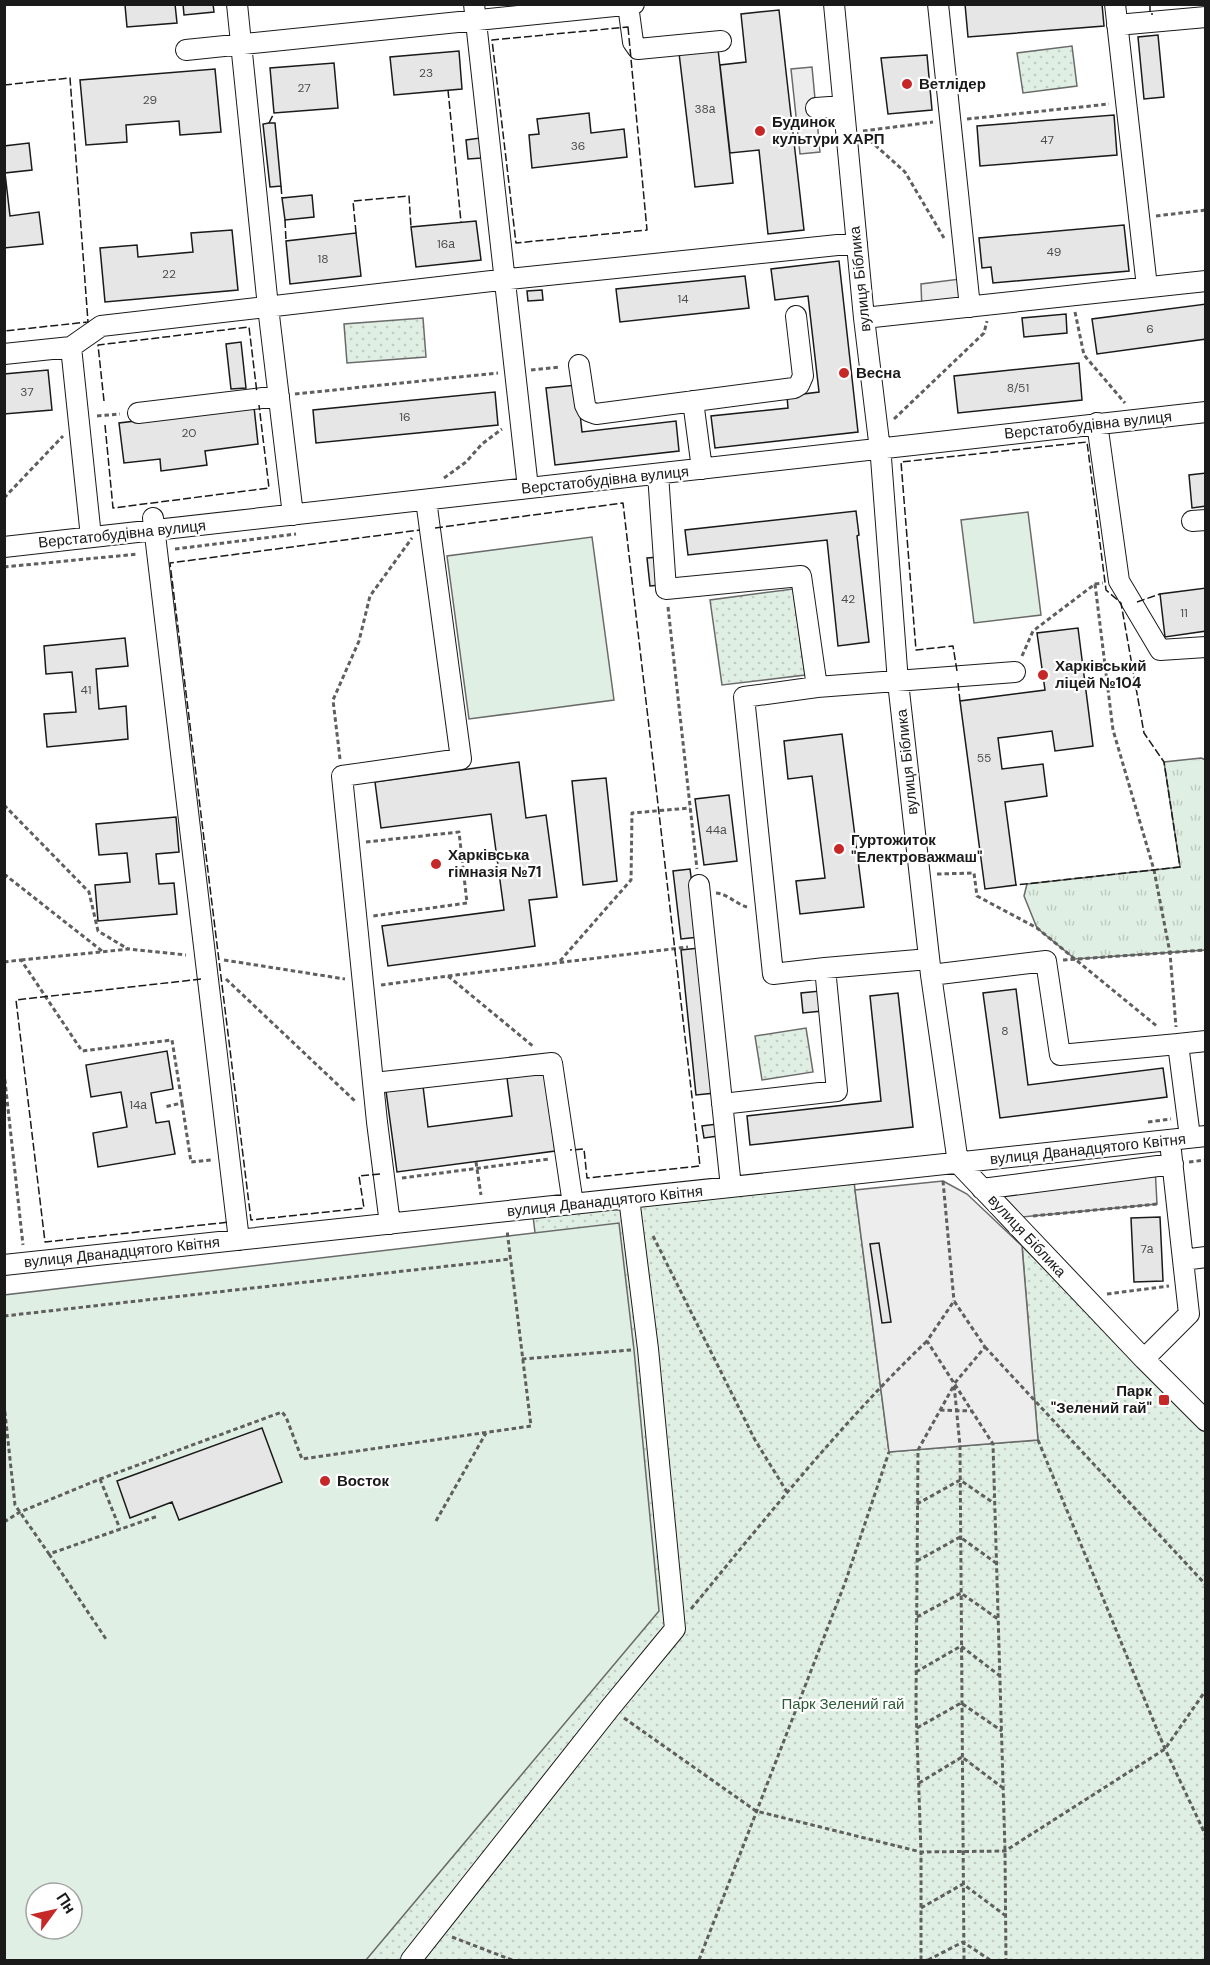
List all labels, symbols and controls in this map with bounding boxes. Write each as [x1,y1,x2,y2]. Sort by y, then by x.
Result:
house number: 23 [419,65,433,81]
place label: Ветлідер [919,74,986,94]
marker: Ветлідер [900,77,914,91]
house number: 27 [297,80,311,96]
house number: 29 [143,92,157,108]
house number: 38а [694,101,716,117]
place label: Будинок культури ХАРП [772,112,884,149]
marker: Будинок культури ХАРП [753,124,767,138]
house number: 47 [1040,132,1054,148]
house number: 36 [571,138,585,154]
street label: вулиця Біблика [844,225,875,333]
house number: 16а [437,236,455,252]
house number: 49 [1047,244,1061,260]
house number: 18 [317,251,329,267]
house number: 22 [162,266,176,282]
house number: 14 [677,291,689,307]
house number: 6 [1146,321,1154,337]
place label: Весна [856,363,901,383]
marker: Весна [837,366,851,380]
house number: 8/51 [1007,380,1029,396]
house number: 37 [20,384,34,400]
street label: Верстатобудівна вулиця [1003,406,1173,444]
house number: 16 [399,409,411,425]
house number: 20 [181,425,197,441]
street label: Верстатобудівна вулиця [520,461,690,499]
street label: Верстатобудівна вулиця [37,515,207,553]
house number: 42 [841,591,855,607]
house number: 11 [1180,605,1188,621]
place label: Харківський ліцей №104 [1055,656,1147,693]
marker: Харківський ліцей №104 [1036,668,1050,682]
house number: 41 [80,682,92,698]
street label: вулиця Біблика [891,708,922,816]
house number: 55 [977,750,991,766]
house number: 44а [705,822,727,838]
place label: Гуртожиток "Електроважмаш" [851,830,983,867]
marker: Гуртожиток "Електроважмаш" [832,842,846,856]
place label: Харківська гімназія №71 [448,845,542,882]
marker: Харківська гімназія №71 [429,857,443,871]
house number: 8 [1001,1023,1009,1039]
house number: 14а [129,1097,147,1113]
street label: вулиця Дванадцятого Квітня [989,1129,1187,1169]
street label: вулиця Дванадцятого Квітня [506,1181,704,1221]
street label: вулиця Біблика [984,1190,1071,1282]
street label: вулиця Дванадцятого Квітня [23,1232,221,1272]
house number: 7а [1140,1241,1154,1257]
place label: Парк "Зелений гай" [1051,1381,1152,1418]
marker: Парк "Зелений гай" [1157,1393,1171,1407]
place label: Восток [337,1471,389,1491]
marker: Восток [318,1474,332,1488]
park label: Парк Зелений гай [782,1694,904,1714]
north arrow [24,1881,84,1941]
text: Пн [52,1889,81,1918]

